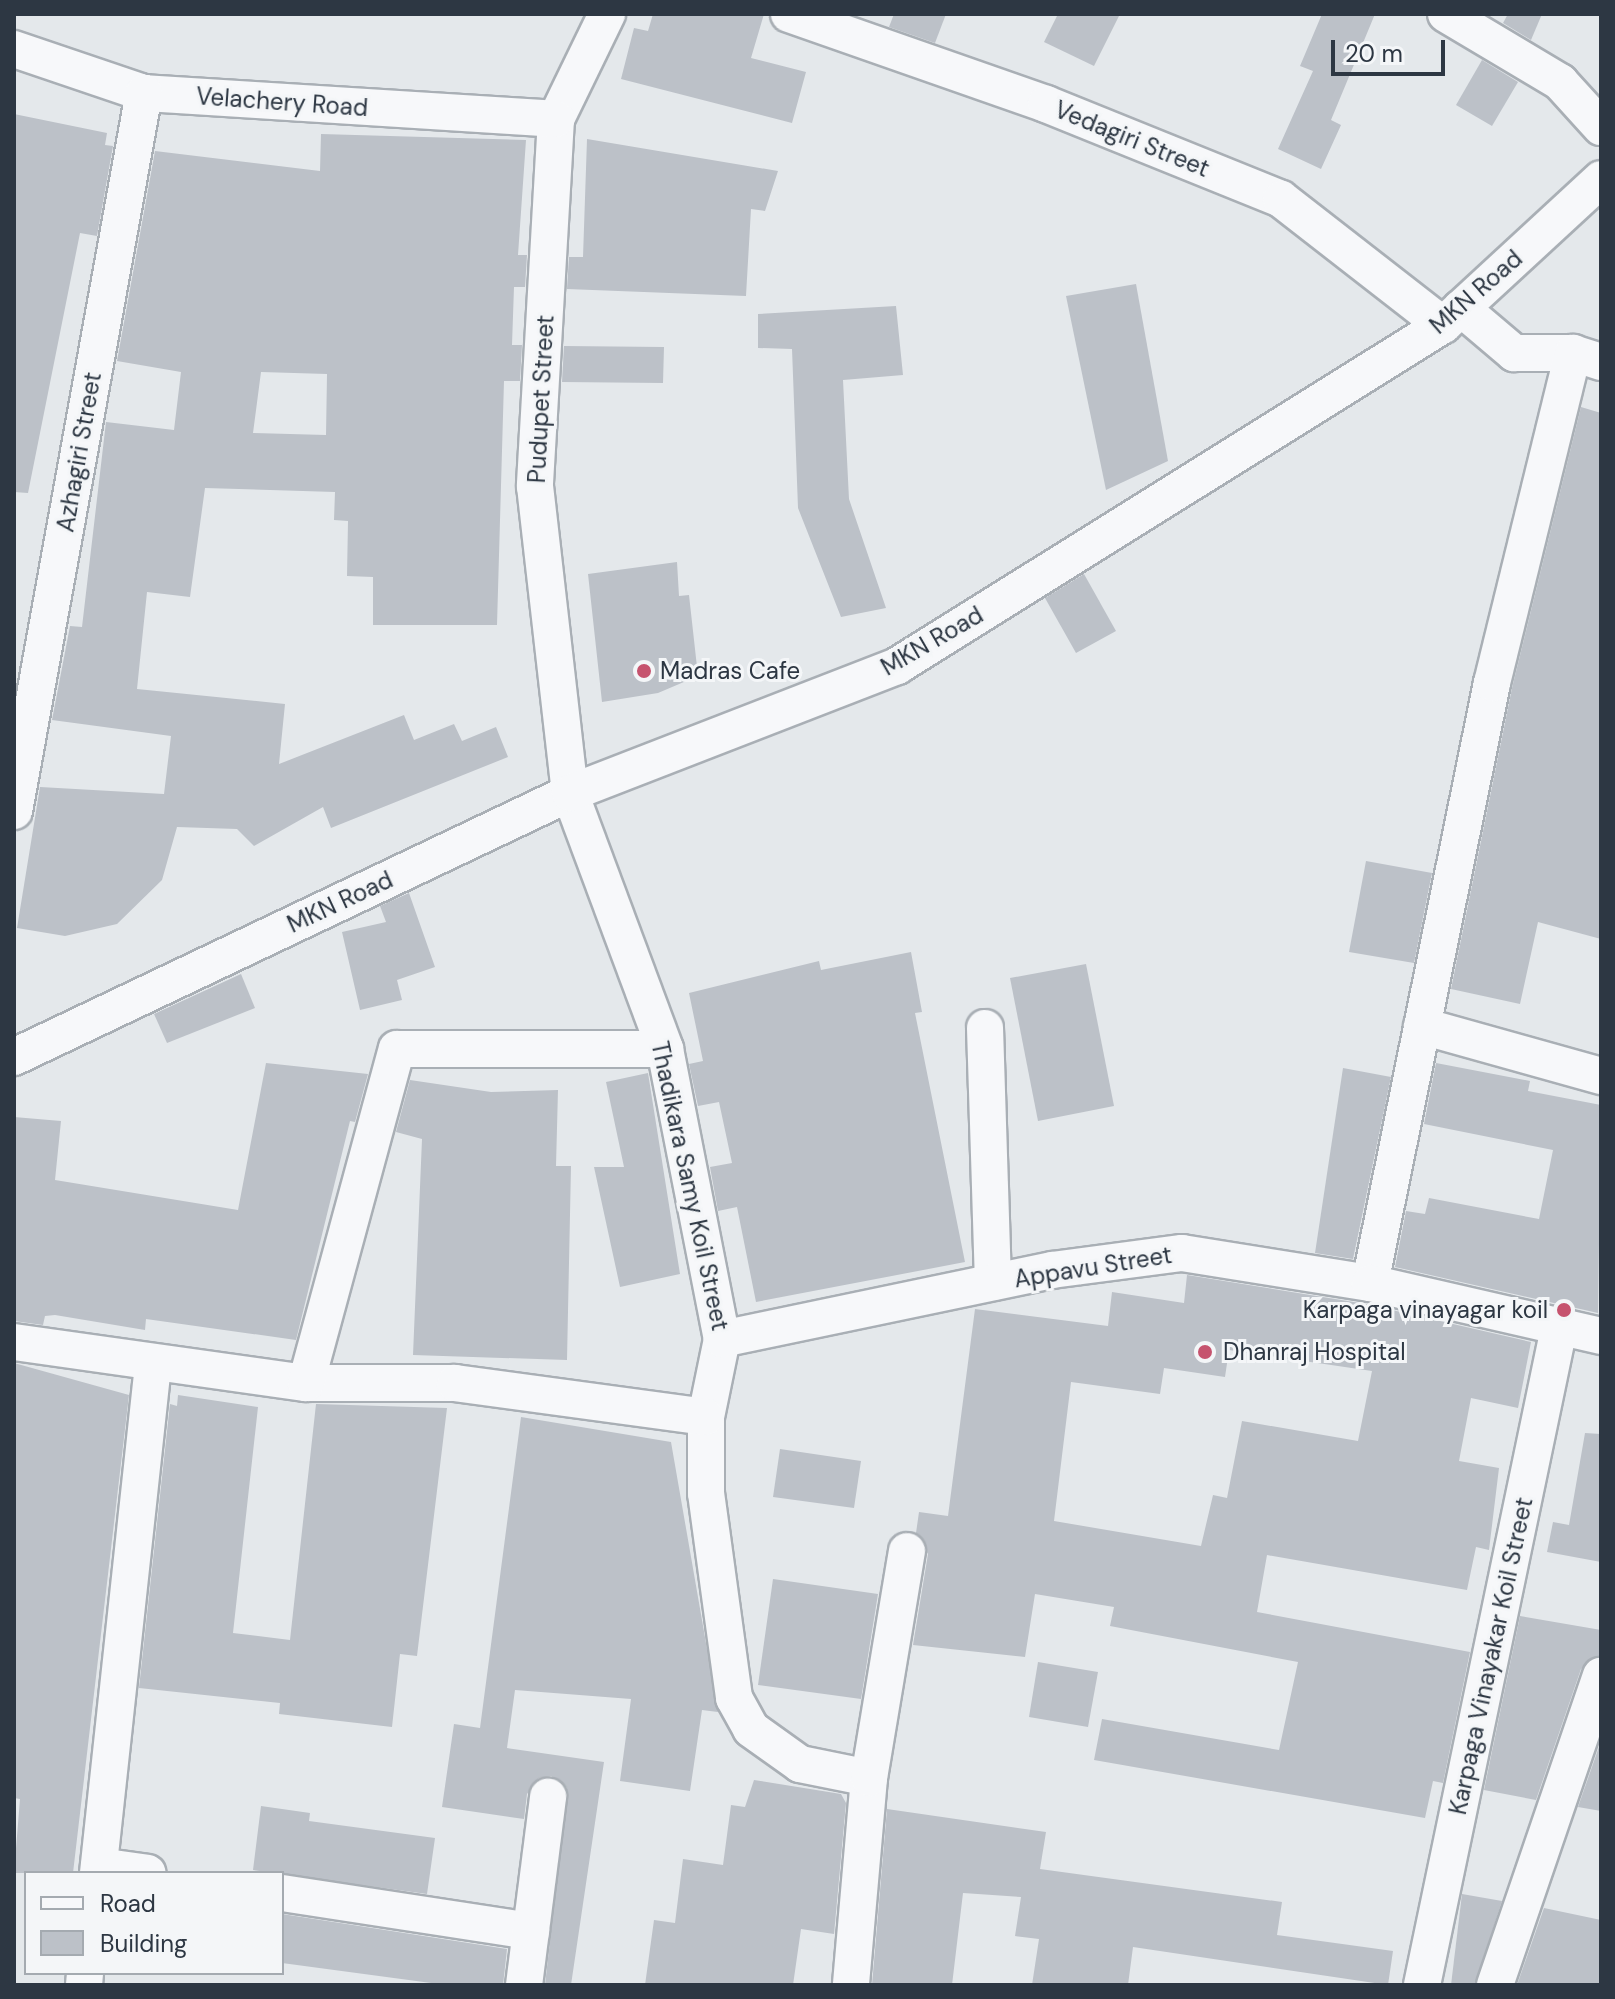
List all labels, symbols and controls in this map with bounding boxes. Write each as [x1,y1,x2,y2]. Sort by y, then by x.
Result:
scale bar [1335,24,1449,74]
text: 20 m [1345,38,1403,69]
street label: Velachery Road [195,82,369,122]
street label: Vedagiri Street [1050,95,1214,183]
street label: MKN Road [1424,244,1528,340]
street label: Pudupet Street [522,314,560,484]
street label: Azhagiri Street [51,370,107,534]
street label: MKN Road [876,600,988,682]
place label: Madras Cafe [660,657,800,685]
marker: Madras Cafe [635,662,653,680]
street label: MKN Road [283,865,397,939]
street label: Thadikara Samy Koil Street [645,1039,735,1333]
street label: Appavu Street [1012,1240,1174,1294]
place label: Karpaga vinayagar koil [1303,1296,1548,1324]
marker: Karpaga vinayagar koil [1555,1301,1573,1319]
place label: Dhanraj Hospital [1223,1338,1406,1366]
marker: Dhanraj Hospital [1194,1341,1216,1363]
street label: Karpaga Vinayakar Koil Street [1443,1495,1539,1817]
legend [24,1871,284,1975]
text: Road [100,1888,156,1919]
text: Building [100,1928,187,1959]

